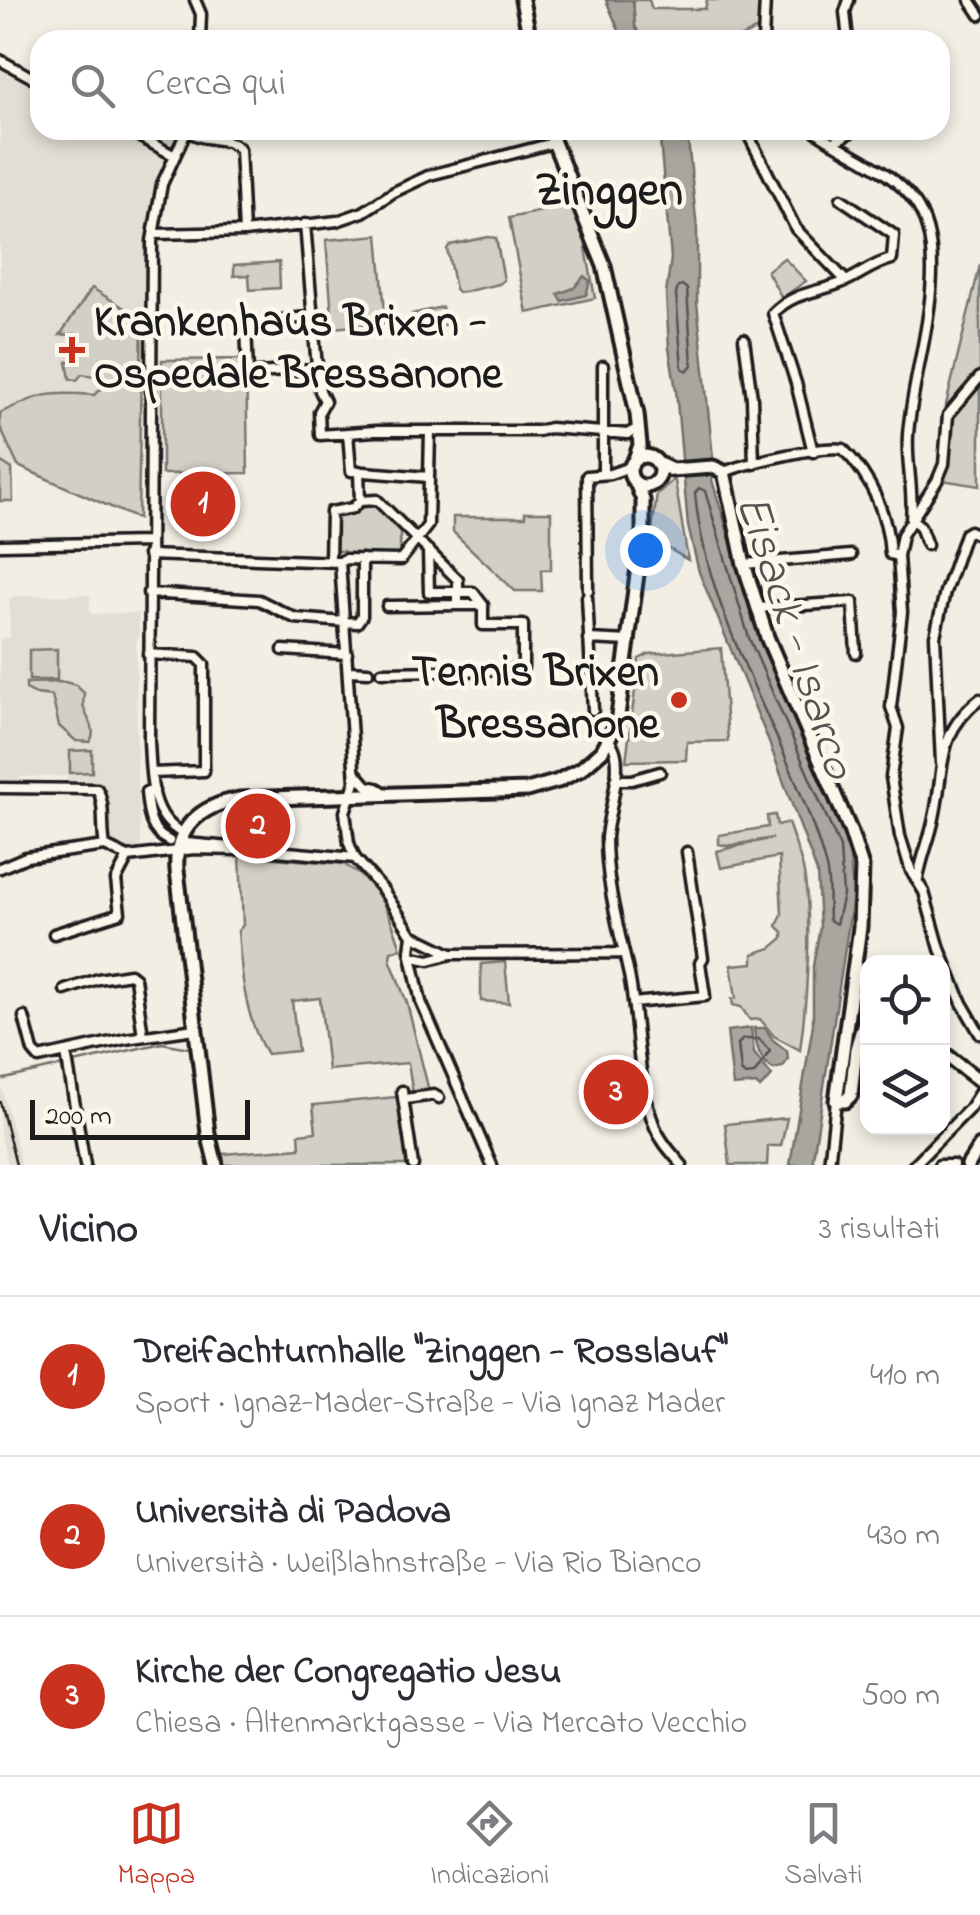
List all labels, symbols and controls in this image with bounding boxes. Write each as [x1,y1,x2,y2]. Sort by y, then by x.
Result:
search box [30,30,950,140]
text: Cerca qui [145,57,286,113]
icon: search [65,58,120,113]
district label: Zinggen [535,157,683,229]
place label: Krankenhaus Brixen - Ospedale Bressanone [94,291,504,409]
marker: Krankenhaus Brixen - Ospedale Bressanone [59,337,85,363]
pin: 1 [170,466,236,542]
water label: Eisack - Isarco [715,486,874,790]
your location [620,525,671,576]
place label: Tennis Brixen Bressanone [412,641,661,759]
marker: Tennis Brixen Bressanone [668,689,690,711]
pin: 2 [226,788,290,864]
map controls [860,955,950,1135]
button: locate [860,955,950,1045]
button: layers [860,1045,950,1135]
pin: 3 [584,1054,648,1130]
scale bar [30,1095,250,1140]
text: 200 m [45,1097,112,1138]
text: Vicino [40,1200,138,1261]
text: 3 risultati [819,1207,940,1254]
text: Dreifachturnhalle "Zinggen - Rosslauf" [135,1325,728,1381]
text: 1 [67,1353,78,1400]
text: 410 m [870,1353,940,1400]
text: Sport · Ignaz-Mader-Straße - Via Ignaz Mader [135,1381,725,1428]
text: Università di Padova [135,1485,451,1541]
text: 2 [65,1513,80,1560]
text: 430 m [867,1513,940,1560]
text: Università · Weißlahnstraße - Via Rio Bianco [135,1541,702,1588]
text: Kirche der Congregatio Jesu [135,1645,561,1701]
text: 3 [66,1673,79,1720]
text: 500 m [861,1673,940,1720]
text: Chiesa · Altenmarktgasse - Via Mercato Vecchio [135,1701,747,1748]
tab: Mappa [118,1796,195,1897]
tab: Indicazioni [430,1796,549,1897]
tab: Salvati [784,1796,862,1897]

